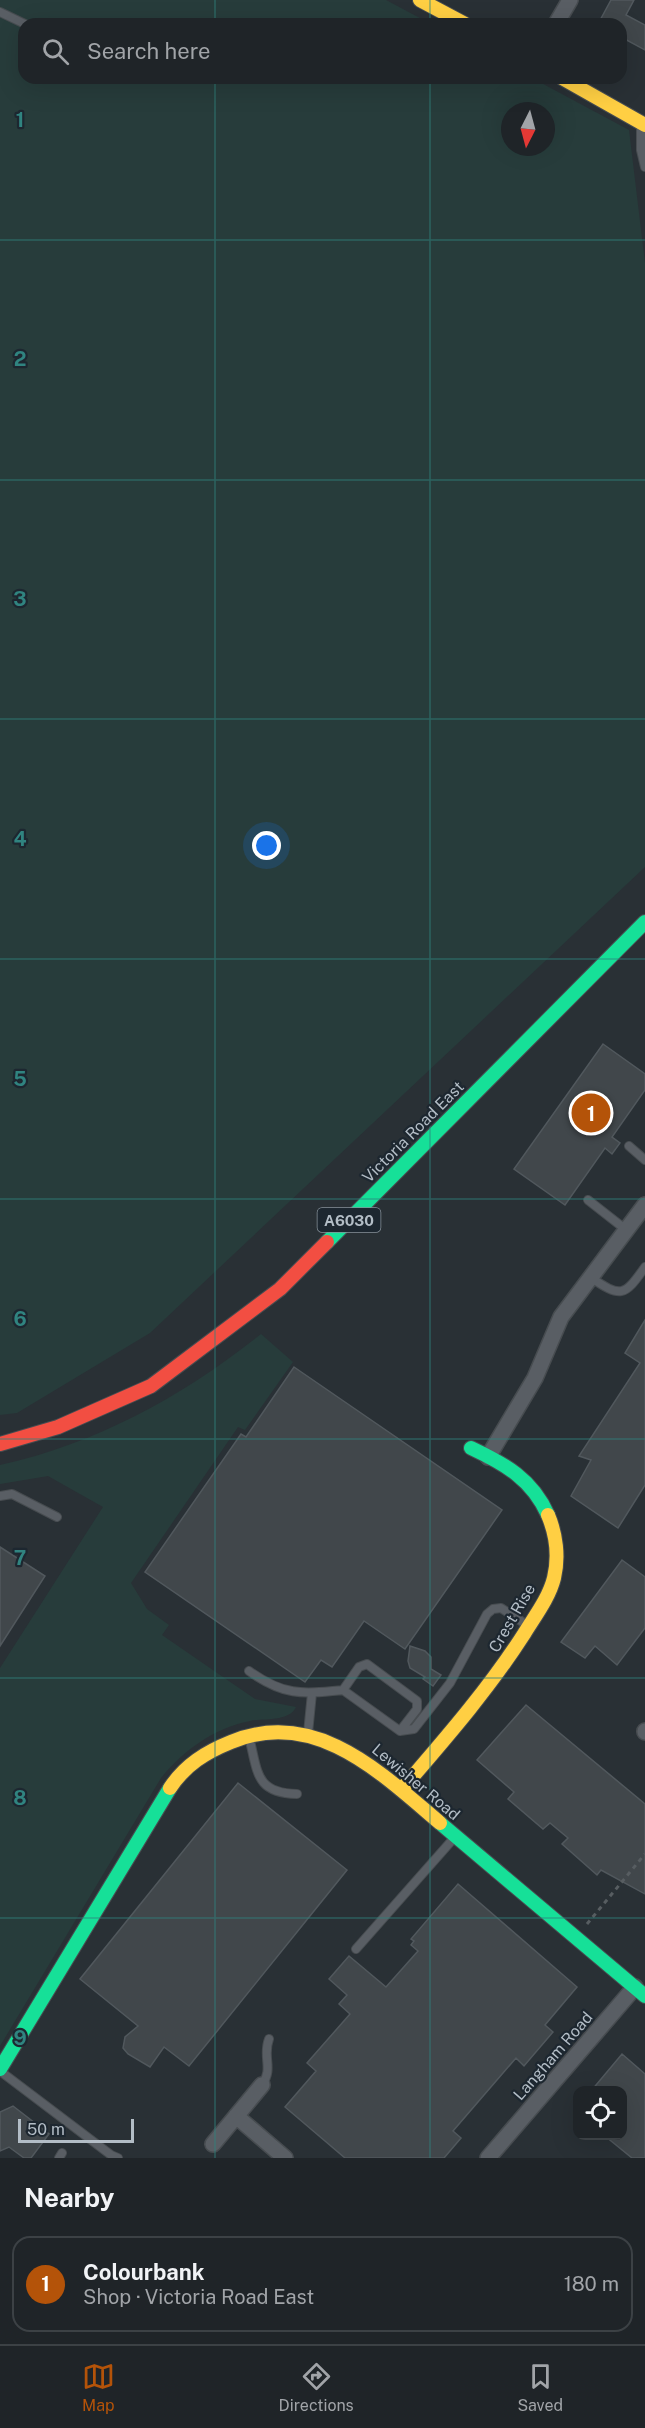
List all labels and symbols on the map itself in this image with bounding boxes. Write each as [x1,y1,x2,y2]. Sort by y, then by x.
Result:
north arrow [501,102,555,156]
text: 1 [16,108,24,132]
text: 2 [14,347,26,371]
text: 3 [13,587,27,611]
text: 4 [13,827,27,851]
your location [252,831,281,860]
text: 5 [13,1067,27,1091]
street label: Victoria Road East [358,1077,468,1187]
pin: 1 [572,1090,610,1136]
road number: A6030 [318,1208,380,1232]
text: 6 [13,1307,27,1331]
text: 7 [14,1546,26,1570]
street label: Crest Rise [485,1580,539,1656]
street label: Lewisher Road [368,1740,464,1824]
text: 8 [13,1786,27,1810]
street label: Langham Road [510,2008,596,2104]
text: 9 [13,2026,27,2050]
scale bar [18,2116,134,2144]

